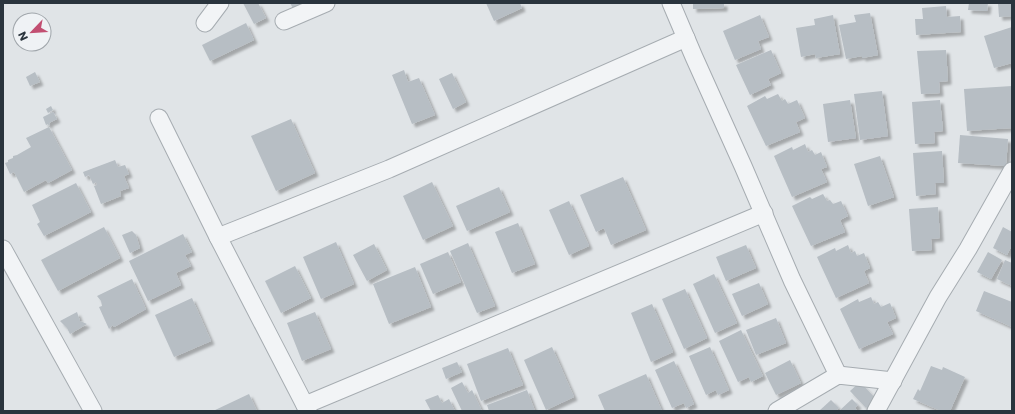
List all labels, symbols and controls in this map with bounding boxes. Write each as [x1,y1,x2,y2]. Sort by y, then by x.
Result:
north arrow [12,12,52,52]
text: N [14,29,32,43]

